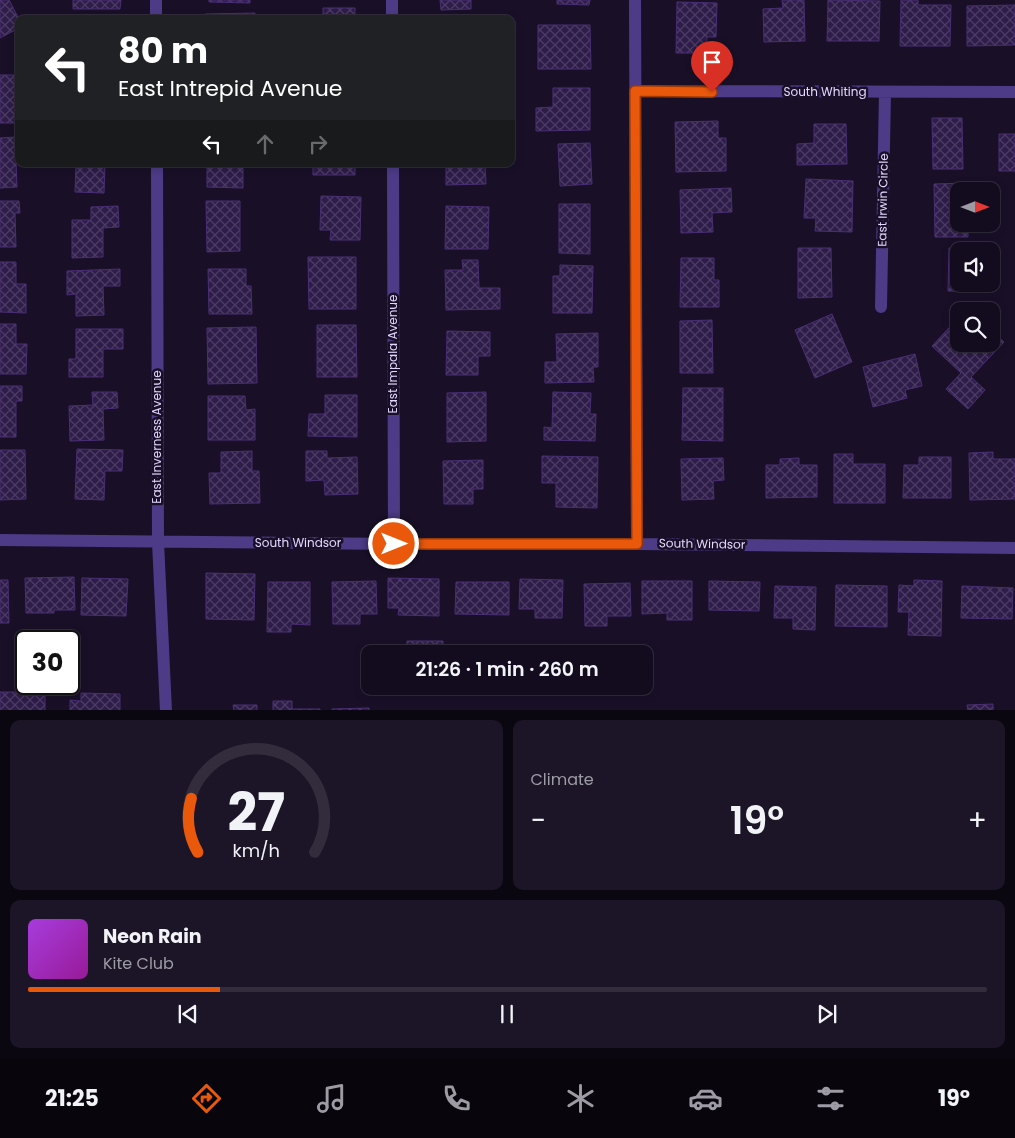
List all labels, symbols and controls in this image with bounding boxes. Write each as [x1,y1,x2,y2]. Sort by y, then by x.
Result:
text: 80 m [118,26,208,75]
icon: left [35,35,100,100]
pin [691,41,733,92]
icon: arrive [698,48,726,76]
text: East Intrepid Avenue [118,73,343,104]
street label: South Whiting [783,83,867,100]
icon: left [198,130,226,158]
icon: ahead [251,130,279,158]
icon: right [304,130,332,158]
street label: East Irwin Circle [873,153,892,247]
north arrow [950,182,1000,232]
map controls [950,182,1000,352]
button: sound [950,242,1000,292]
street label: East Impala Avenue [384,295,401,413]
button: search [950,302,1000,352]
street label: East Inverness Avenue [148,370,165,504]
position arrow [367,517,419,569]
street label: South Windsor [255,534,342,551]
street label: South Windsor [659,534,746,553]
speed limit sign: 30 [15,630,80,695]
text: 21:26 · 1 min · 260 m [415,656,599,683]
text: Climate [531,768,594,791]
text: 27 [227,776,285,849]
text: 19° [730,794,784,847]
text: − [531,801,546,840]
text: + [968,801,987,840]
text: km/h [232,838,280,863]
text: Neon Rain [103,923,202,950]
text: Kite Club [103,952,174,975]
icon: previous [174,1000,202,1028]
icon: pause [493,1000,521,1028]
icon: next [813,1000,841,1028]
icon: directions [189,1081,224,1116]
icon: music [314,1081,349,1116]
icon: phone [439,1081,474,1116]
icon: climate [563,1081,598,1116]
icon: car [688,1081,723,1116]
icon: filters [813,1081,848,1116]
text: 21:25 [45,1083,99,1114]
text: 19° [938,1083,970,1114]

